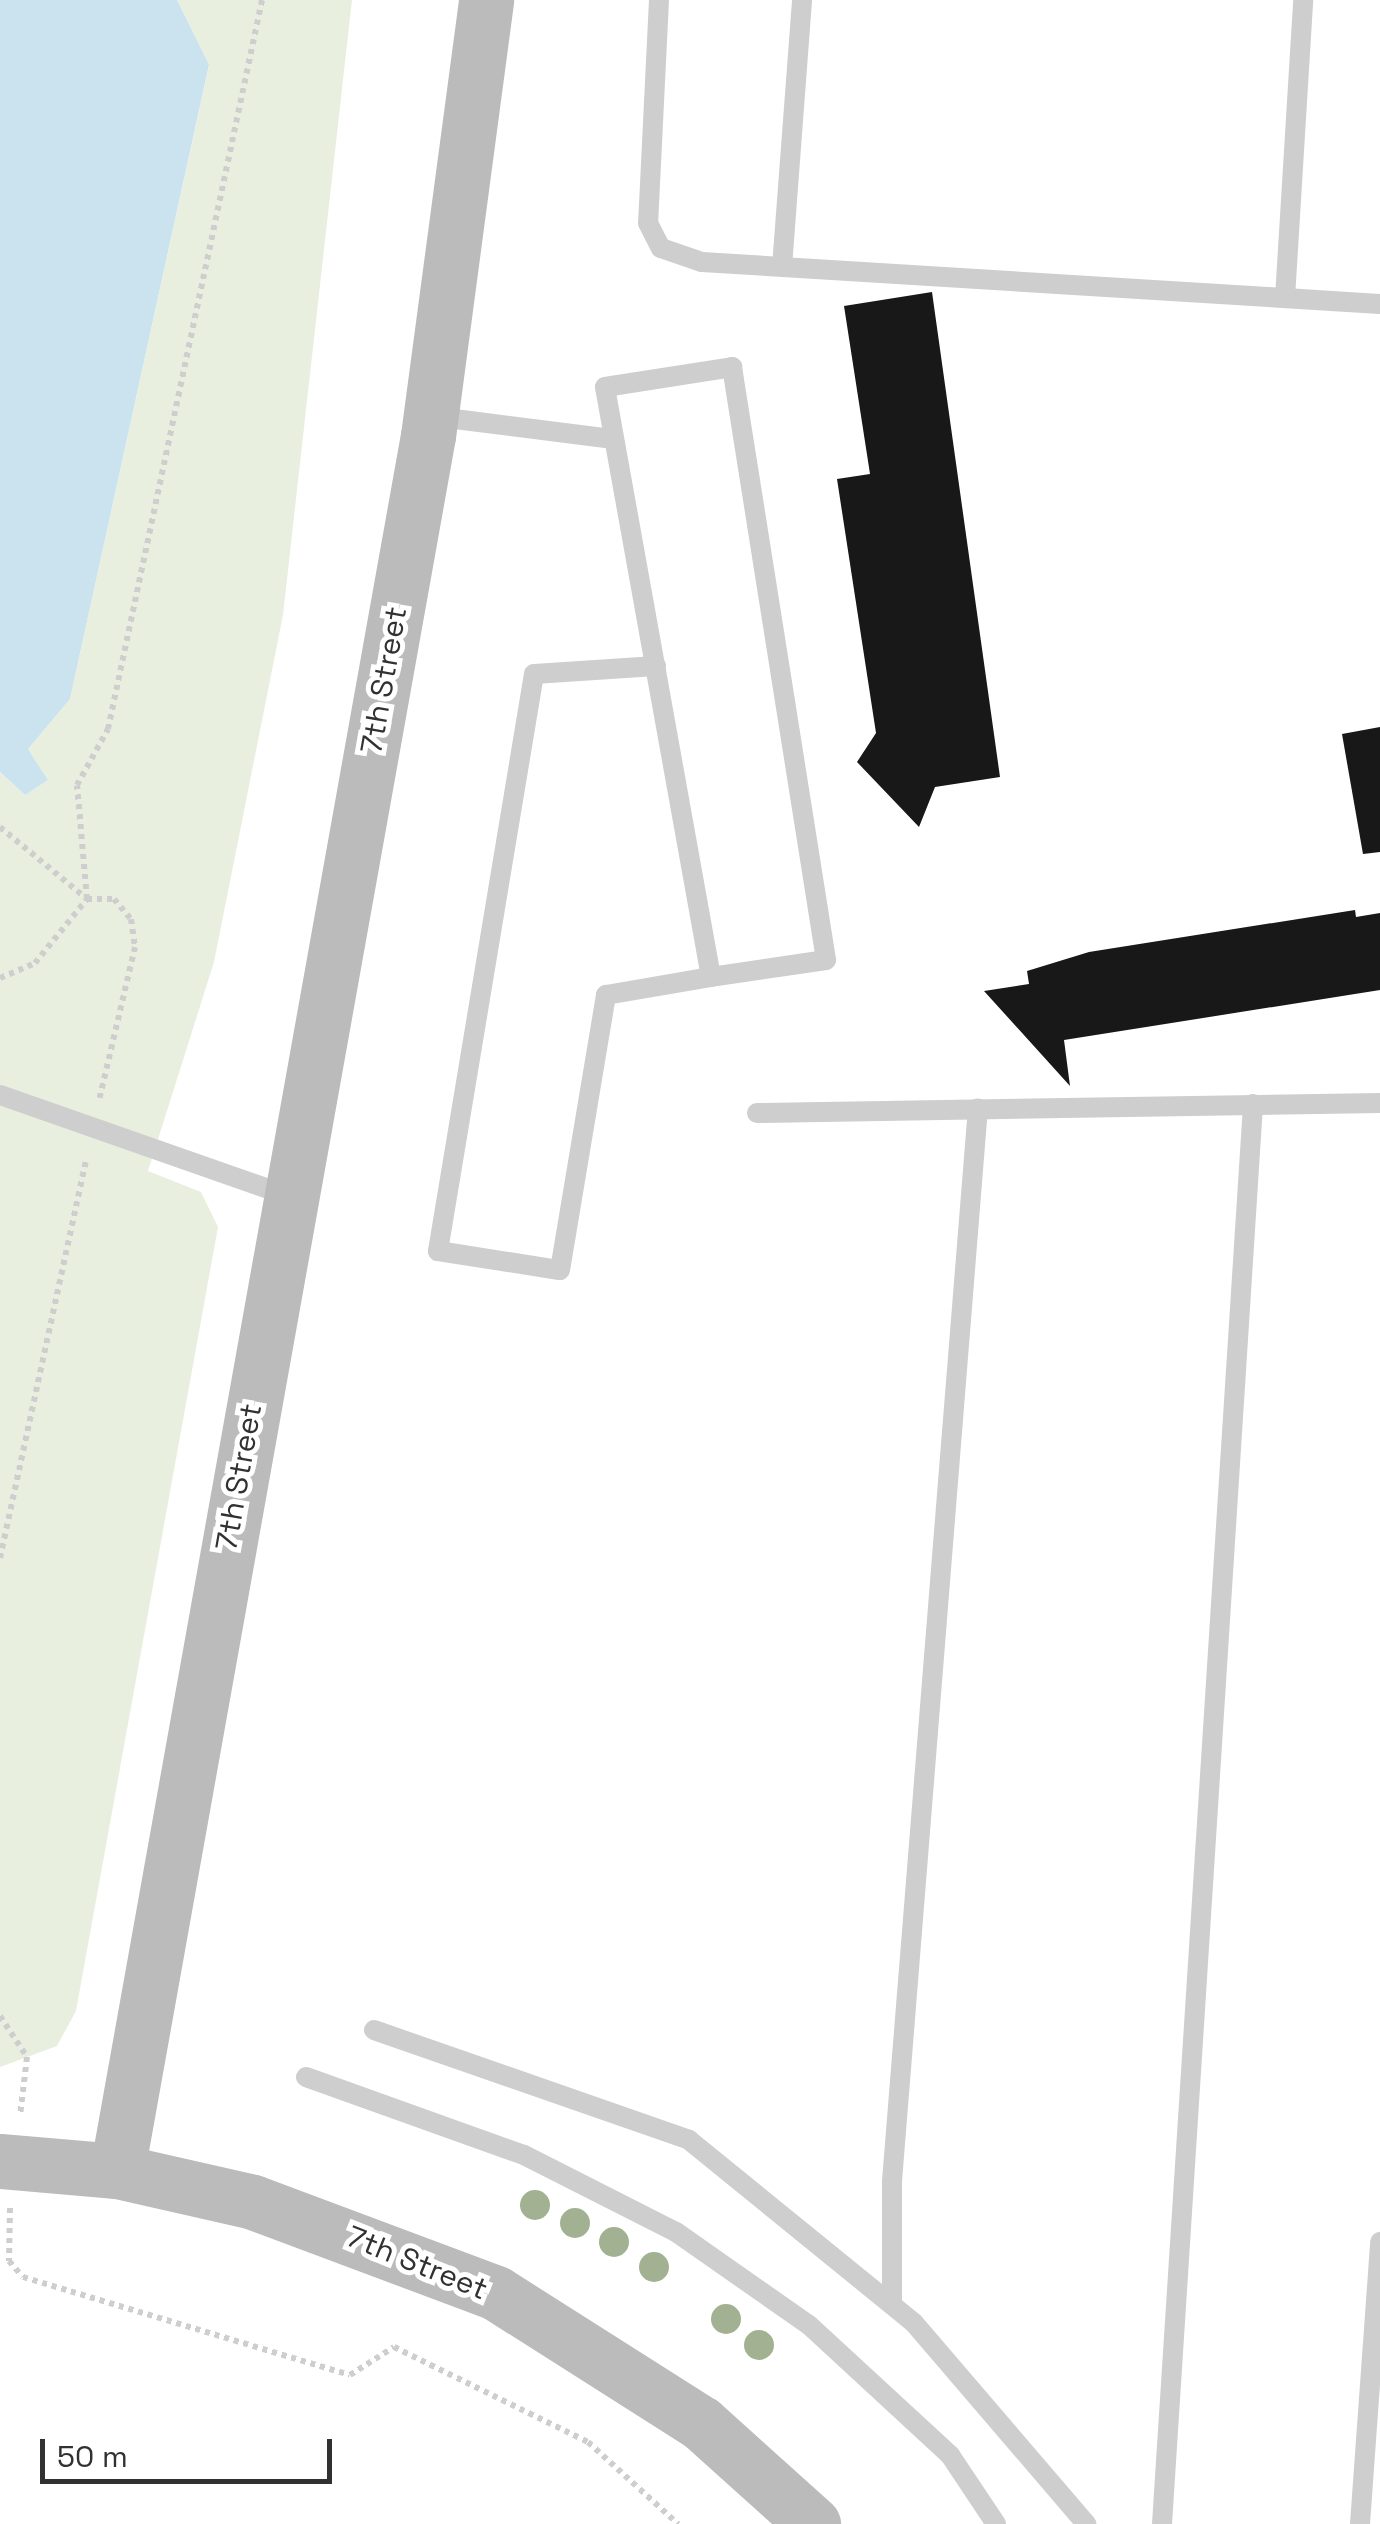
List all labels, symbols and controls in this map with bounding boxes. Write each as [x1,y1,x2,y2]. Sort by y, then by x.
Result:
street label: 7th Street [353,604,415,756]
street label: 7th Street [208,1401,270,1553]
street label: 7th Street [341,2218,493,2308]
scale bar [45,2419,338,2481]
text: 50 m [57,2437,128,2476]

